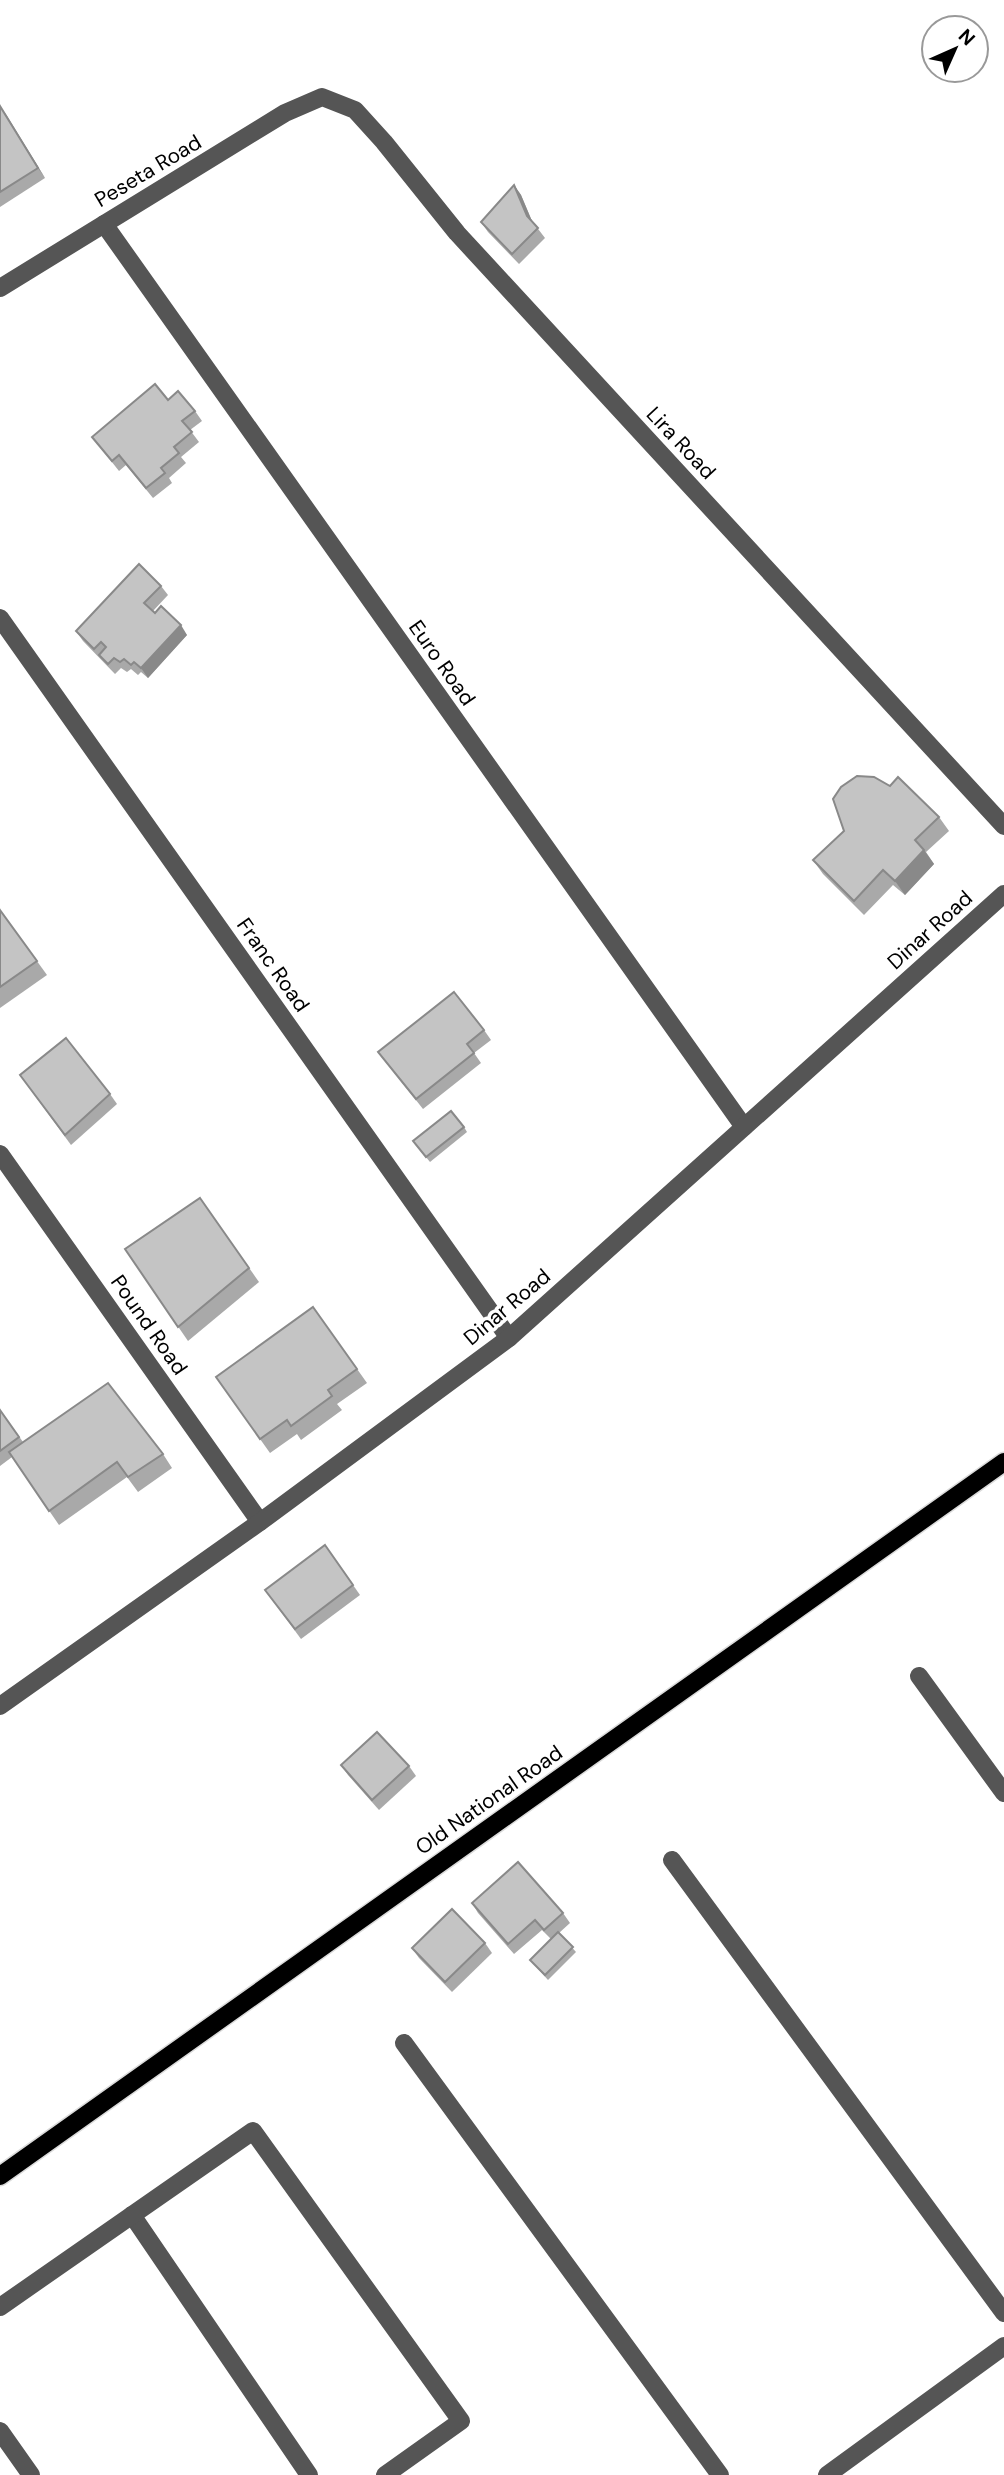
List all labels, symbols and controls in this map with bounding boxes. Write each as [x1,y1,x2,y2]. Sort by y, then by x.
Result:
north arrow [920,14,990,84]
text: N [953,24,980,51]
street label: Peseta Road [89,128,207,214]
street label: Lira Road [640,401,722,485]
street label: Euro Road [402,615,482,711]
street label: Dinar Road [882,884,978,976]
street label: Franc Road [230,912,316,1018]
street label: Dinar Road [458,1262,556,1352]
street label: Pound Road [104,1270,194,1380]
street label: Old National Road [410,1739,568,1861]

